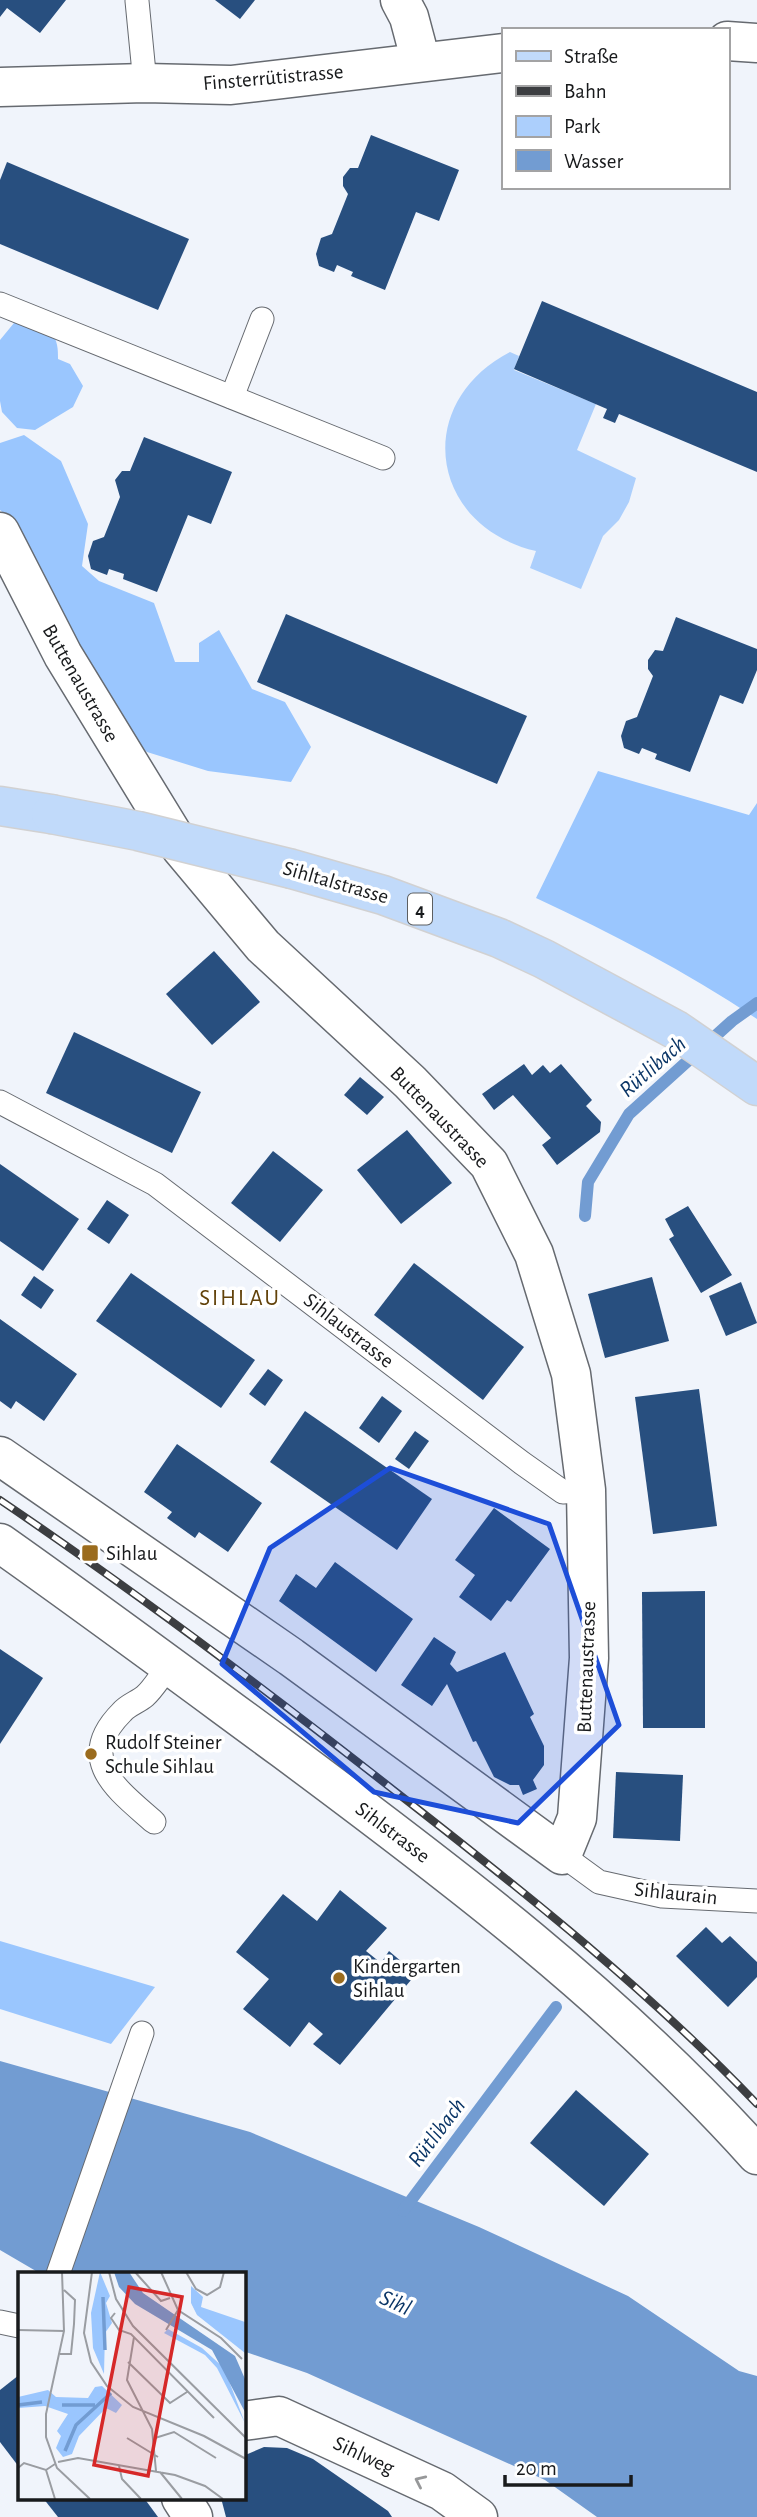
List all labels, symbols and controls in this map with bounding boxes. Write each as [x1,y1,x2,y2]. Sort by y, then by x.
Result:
legend [502,28,729,189]
text: Straße [564,46,618,67]
street label: Finsterrütistrasse [202,61,344,94]
text: Bahn [564,81,607,102]
text: Park [564,116,601,137]
text: Wasser [564,151,624,172]
street label: Buttenaustrasse [38,621,123,746]
street label: Sihltalstrasse [281,857,391,908]
road number: 4 [408,894,432,925]
water label: Rütlibach [615,1032,691,1102]
street label: Buttenaustrasse [386,1063,493,1172]
district label: SIHLAU [199,1287,281,1310]
street label: Sihlaustrasse [300,1289,398,1372]
marker: Sihlau [80,1543,100,1563]
place label: Sihlau [106,1543,158,1564]
street label: Buttenaustrasse [574,1601,599,1733]
place label: Rudolf Steiner Schule Sihlau [105,1732,222,1777]
marker: Rudolf Steiner Schule Sihlau [83,1746,99,1762]
street label: Sihlstrasse [352,1798,434,1867]
street label: Sihlaurain [633,1879,719,1908]
place label: Kindergarten Sihlau [353,1956,461,2001]
marker: Kindergarten Sihlau [331,1970,347,1986]
water label: Rütlibach [404,2094,470,2172]
inset map [18,2272,245,2500]
water label: Sihl [376,2286,415,2320]
street label: Sihlweg [330,2432,398,2479]
scale bar [505,2444,631,2488]
text: 20 m [516,2458,557,2479]
one-way arrow [415,2475,427,2489]

